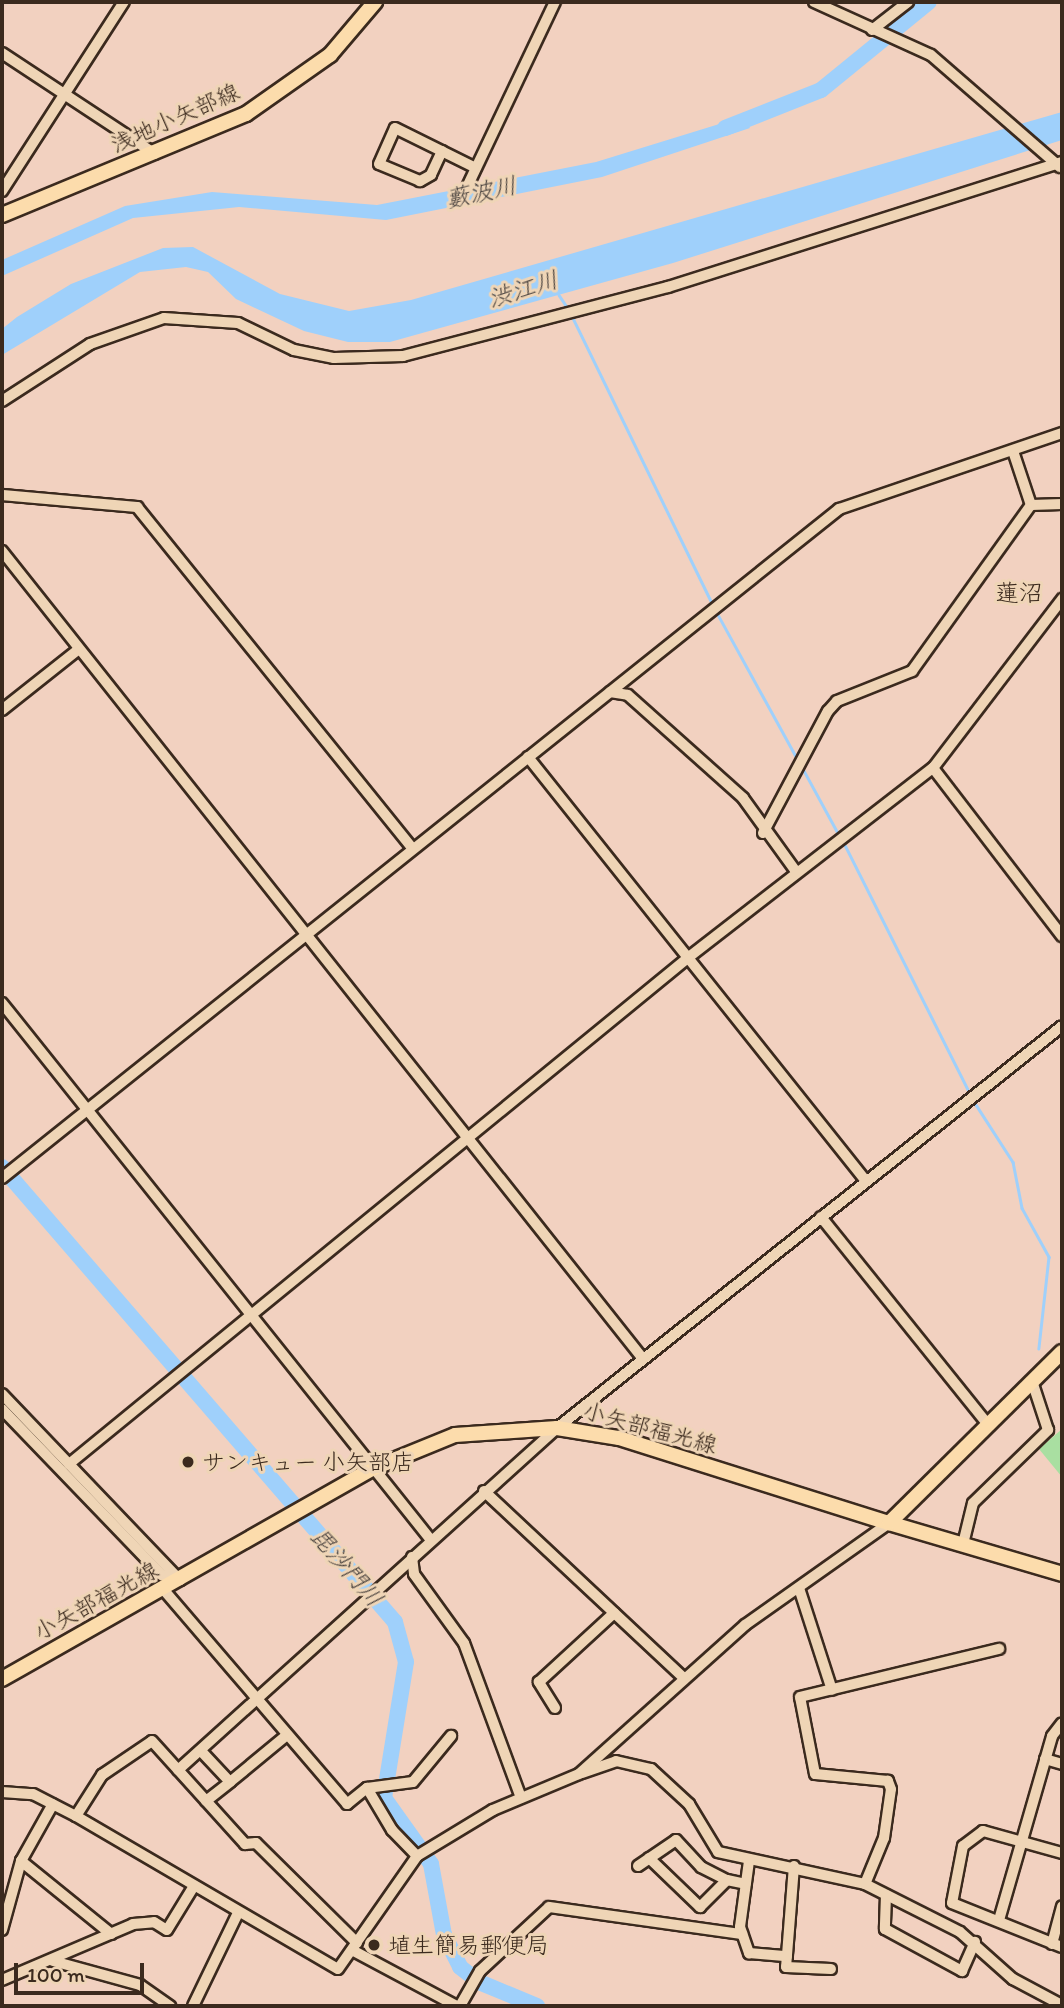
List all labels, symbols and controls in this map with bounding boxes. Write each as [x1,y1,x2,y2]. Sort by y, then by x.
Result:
street label: 浅地小矢部線 [106,77,244,159]
water label: 藪波川 [443,170,519,214]
water label: 渋江川 [484,265,562,313]
district label: 蓮沼 [995,579,1043,607]
street label: 小矢部福光線 [580,1397,720,1459]
place label: サンキュー 小矢部店 [202,1448,414,1476]
marker: サンキュー 小矢部店 [180,1454,196,1470]
water label: 毘沙門川 [305,1521,389,1613]
street label: 小矢部福光線 [29,1555,163,1647]
place label: 埴生簡易郵便局 [388,1931,549,1959]
marker: 埴生簡易郵便局 [366,1937,382,1953]
scale bar [18,1948,147,1992]
text: 100 m [27,1962,85,1987]

